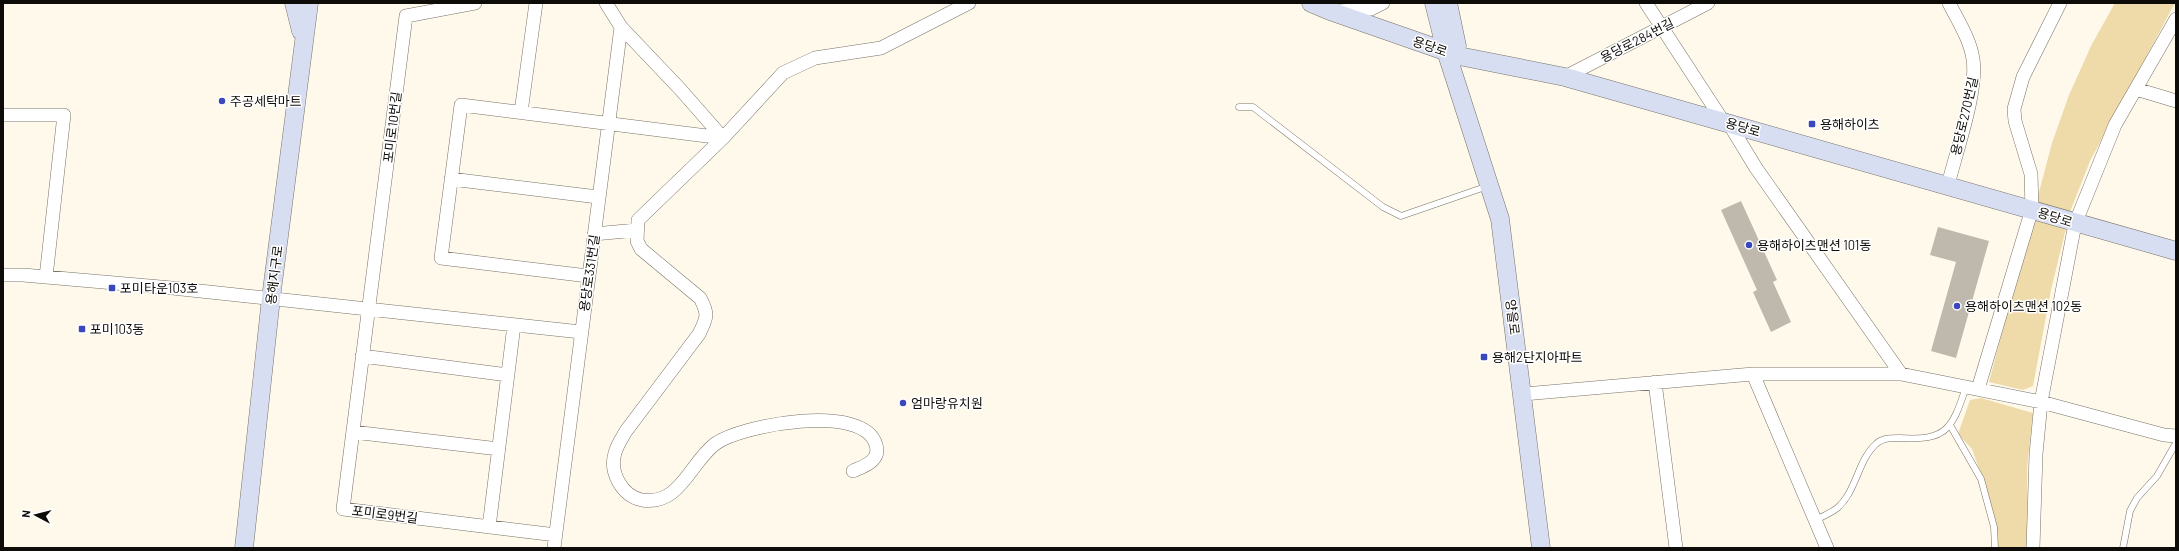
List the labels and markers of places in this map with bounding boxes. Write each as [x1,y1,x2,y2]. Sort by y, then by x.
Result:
place label: 주공세탁마트 [230,93,302,109]
marker: 주공세탁마트 [217,96,227,106]
place label: 용해하이츠 [1820,116,1880,132]
marker: 용해하이츠 [1807,119,1817,129]
place label: 용해하이츠맨션 101동 [1757,237,1871,253]
marker: 용해하이츠맨션 101동 [1744,240,1754,250]
place label: 포미타운103호 [120,280,198,296]
marker: 포미타운103호 [107,283,117,293]
place label: 용해하이츠맨션 102동 [1965,298,2082,314]
marker: 용해하이츠맨션 102동 [1952,301,1962,311]
place label: 포미103동 [90,321,145,337]
marker: 포미103동 [77,324,87,334]
place label: 용해2단지아파트 [1492,349,1583,365]
marker: 용해2단지아파트 [1479,352,1489,362]
place label: 엄마랑유치원 [911,395,983,411]
marker: 엄마랑유치원 [898,398,908,408]

